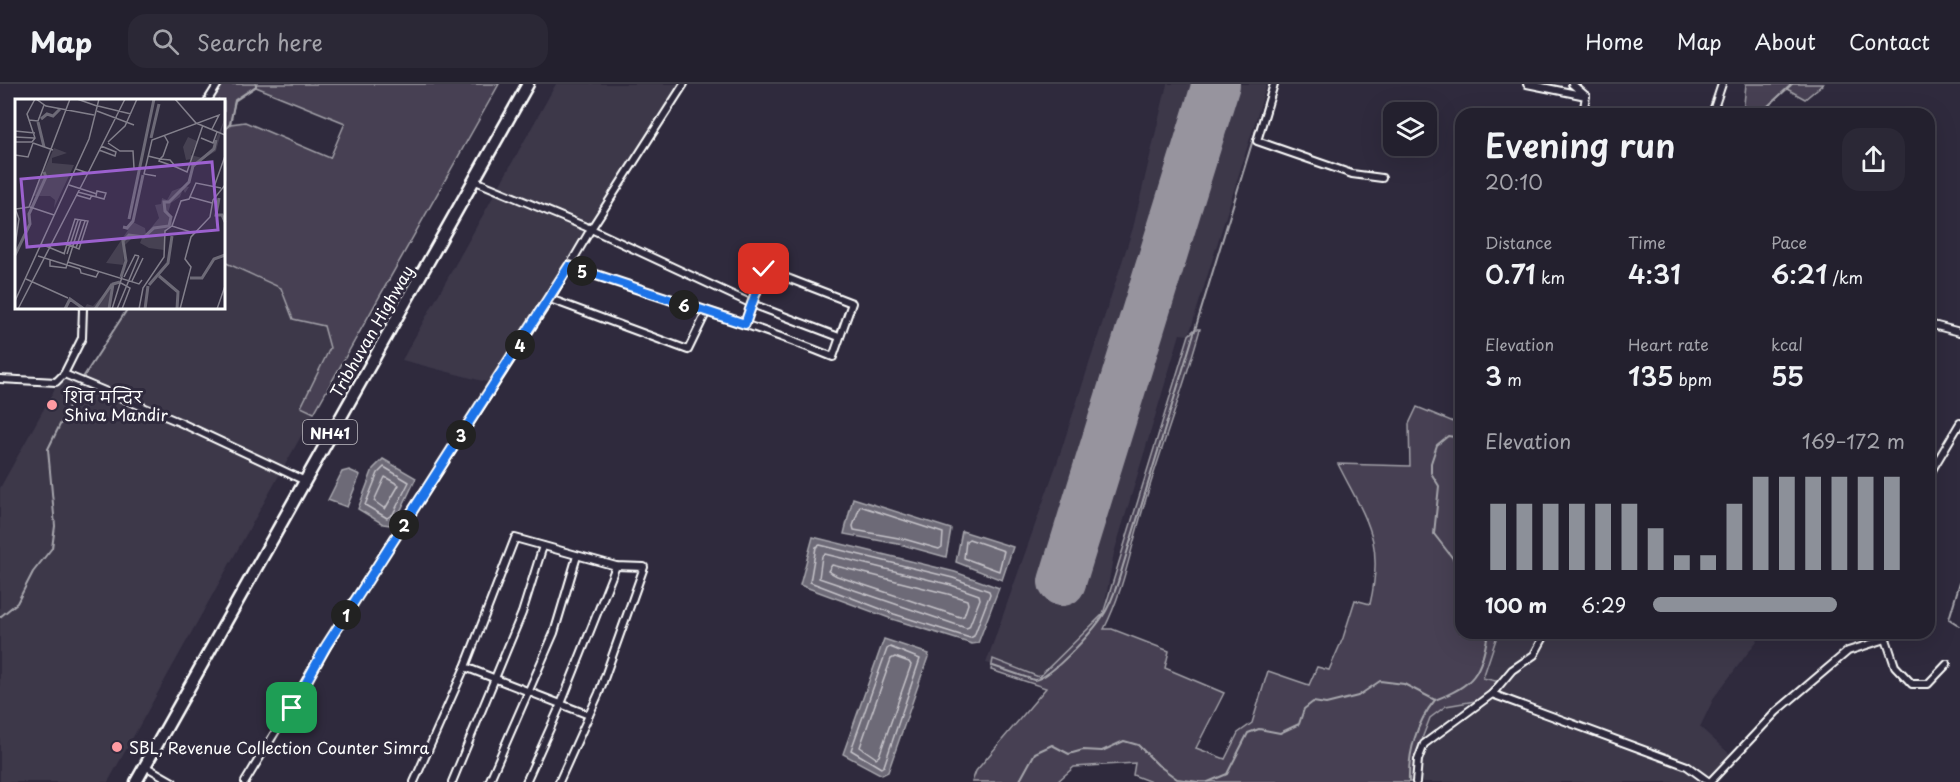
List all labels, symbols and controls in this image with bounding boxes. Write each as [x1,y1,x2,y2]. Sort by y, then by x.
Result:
search box [128,14,548,68]
text: Map [30,20,92,63]
icon: search [149,25,182,58]
text: Search here [197,25,323,58]
text: Home [1585,25,1644,57]
text: Map [1677,25,1722,57]
text: About [1755,25,1816,57]
text: Contact [1849,25,1930,57]
inset map [15,99,225,309]
map controls [1383,102,1437,156]
button: layers [1383,102,1437,156]
text: Evening run [1485,119,1676,169]
button: share [1842,128,1905,191]
text: 20:10 [1485,167,1543,197]
text: Distance [1485,230,1552,254]
text: Time [1628,230,1666,254]
text: Pace [1771,230,1807,254]
pin [738,243,789,294]
icon: check [747,252,780,285]
text: 0.71 [1485,254,1536,293]
text: 4:31 [1628,254,1681,293]
text: 6:21 [1771,254,1827,293]
pin: 5 [567,256,597,286]
text: 5 [577,259,587,283]
street label: Tribhuvan Highway [323,261,419,401]
text: km [1536,265,1565,289]
text: /km [1827,265,1863,289]
pin: 6 [669,290,699,320]
text: 6 [678,293,690,317]
pin: 4 [505,330,535,360]
text: Elevation [1485,332,1554,356]
text: Heart rate [1628,332,1709,356]
text: kcal [1771,332,1803,356]
text: 4 [515,333,525,357]
text: 3 [1485,356,1502,395]
text: 135 [1628,356,1674,395]
text: 55 [1771,356,1804,395]
text: m [1502,367,1522,391]
text: bpm [1674,367,1712,391]
place label: शिव मन्दिर Shiva Mandir [63,384,168,426]
marker: शिव मन्दिर Shiva Mandir [45,398,59,412]
road number: NH41 [303,420,357,444]
pin: 3 [446,420,476,450]
text: 3 [456,423,466,447]
text: Elevation [1485,426,1571,456]
text: 169–172 m [1802,426,1905,456]
pin: 2 [389,510,419,540]
text: 2 [398,513,410,537]
text: 100 m [1485,590,1547,620]
text: 6:29 [1581,590,1626,620]
pin: 1 [331,600,361,630]
text: 1 [342,603,350,627]
pin [266,682,317,733]
icon: arrive [275,691,308,724]
place label: SBL, Revenue Collection Counter Simra [129,735,430,759]
marker: SBL, Revenue Collection Counter Simra [110,740,124,754]

